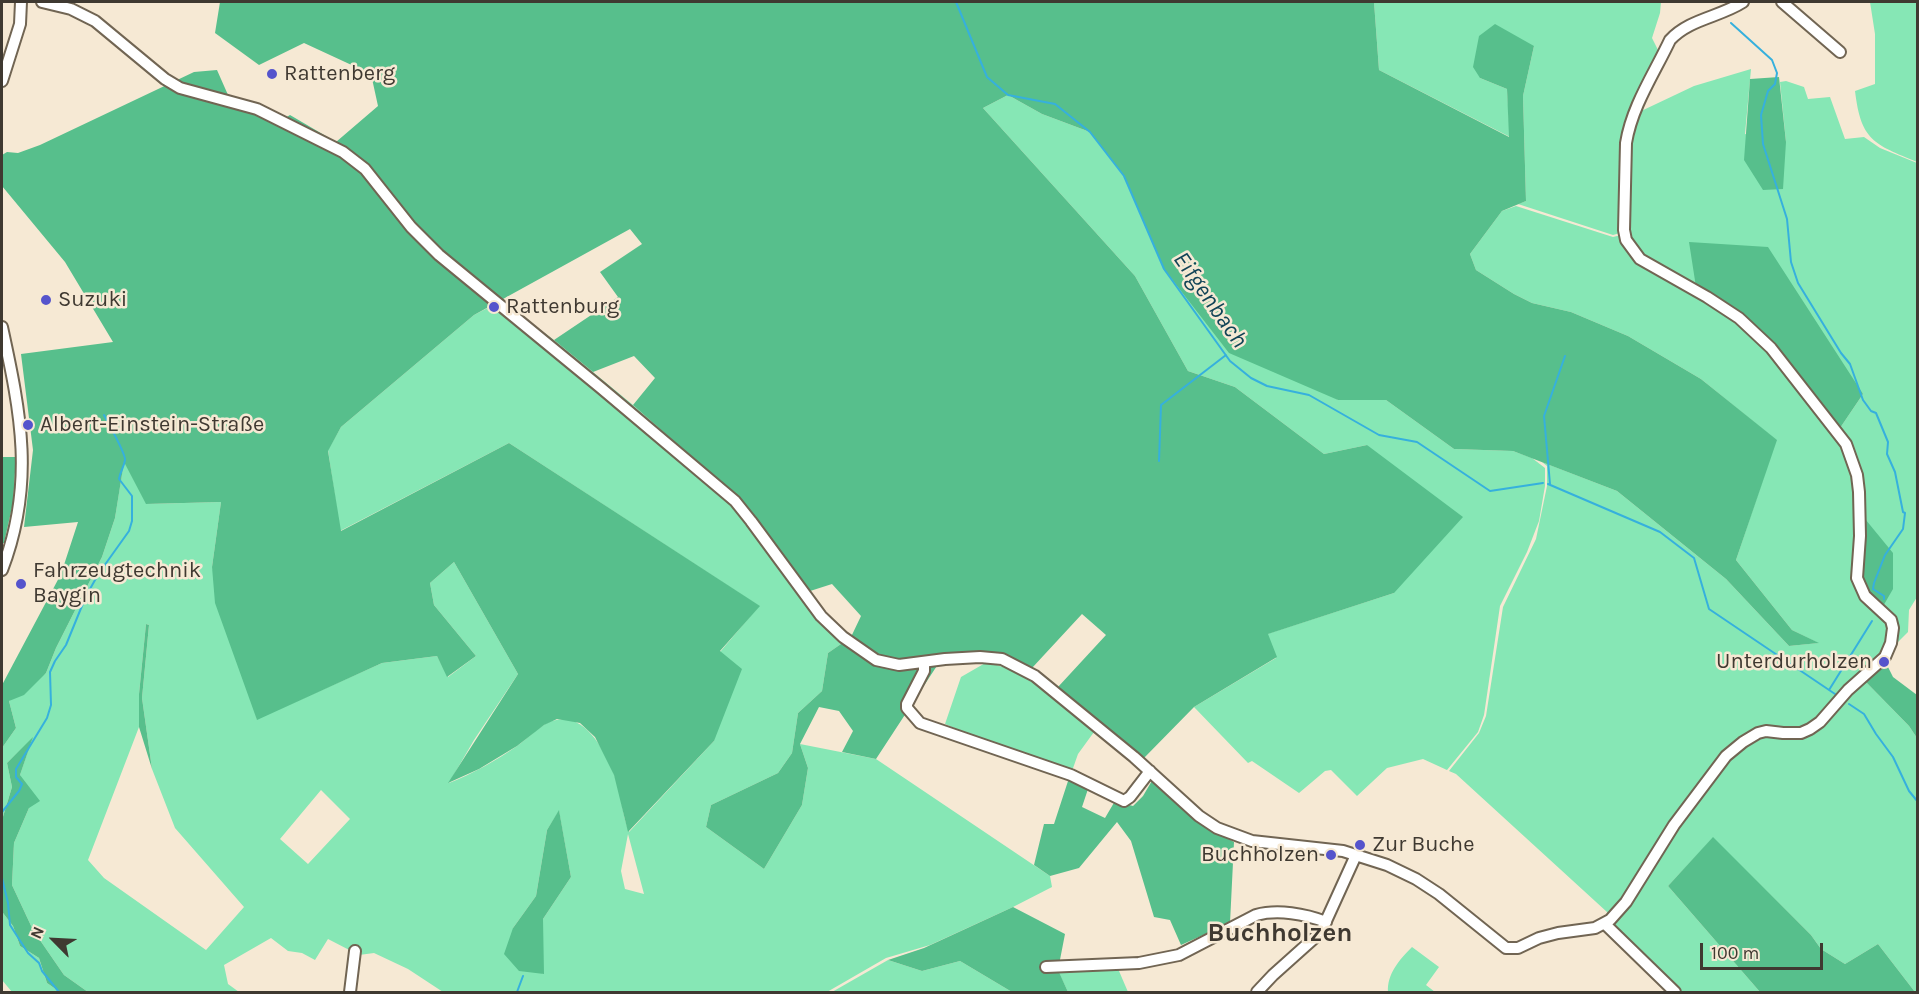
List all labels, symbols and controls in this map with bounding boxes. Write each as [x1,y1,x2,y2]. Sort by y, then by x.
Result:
place label: Rattenberg [284,61,395,87]
marker: Rattenberg [265,67,279,81]
water label: Eifgenbach [1166,246,1254,354]
place label: Suzuki [58,287,127,313]
marker: Suzuki [39,293,53,307]
place label: Rattenburg [506,294,619,320]
marker: Rattenburg [487,300,501,314]
place label: Albert-Einstein-Straße [40,412,264,438]
marker: Albert-Einstein-Straße [21,418,35,432]
place label: Fahrzeugtechnik Baygin [33,558,201,610]
marker: Fahrzeugtechnik Baygin [14,577,28,591]
place label: Unterdurholzen [1716,649,1872,675]
marker: Unterdurholzen [1877,655,1891,669]
place label: Zur Buche [1372,832,1474,858]
marker: Zur Buche [1353,838,1367,852]
place label: Buchholzen [1201,842,1319,868]
marker: Buchholzen [1324,848,1338,862]
north arrow [24,910,84,970]
district label: Buchholzen [1208,918,1352,950]
text: N [26,923,48,942]
scale bar [1703,931,1826,969]
text: 100 m [1711,942,1759,964]

